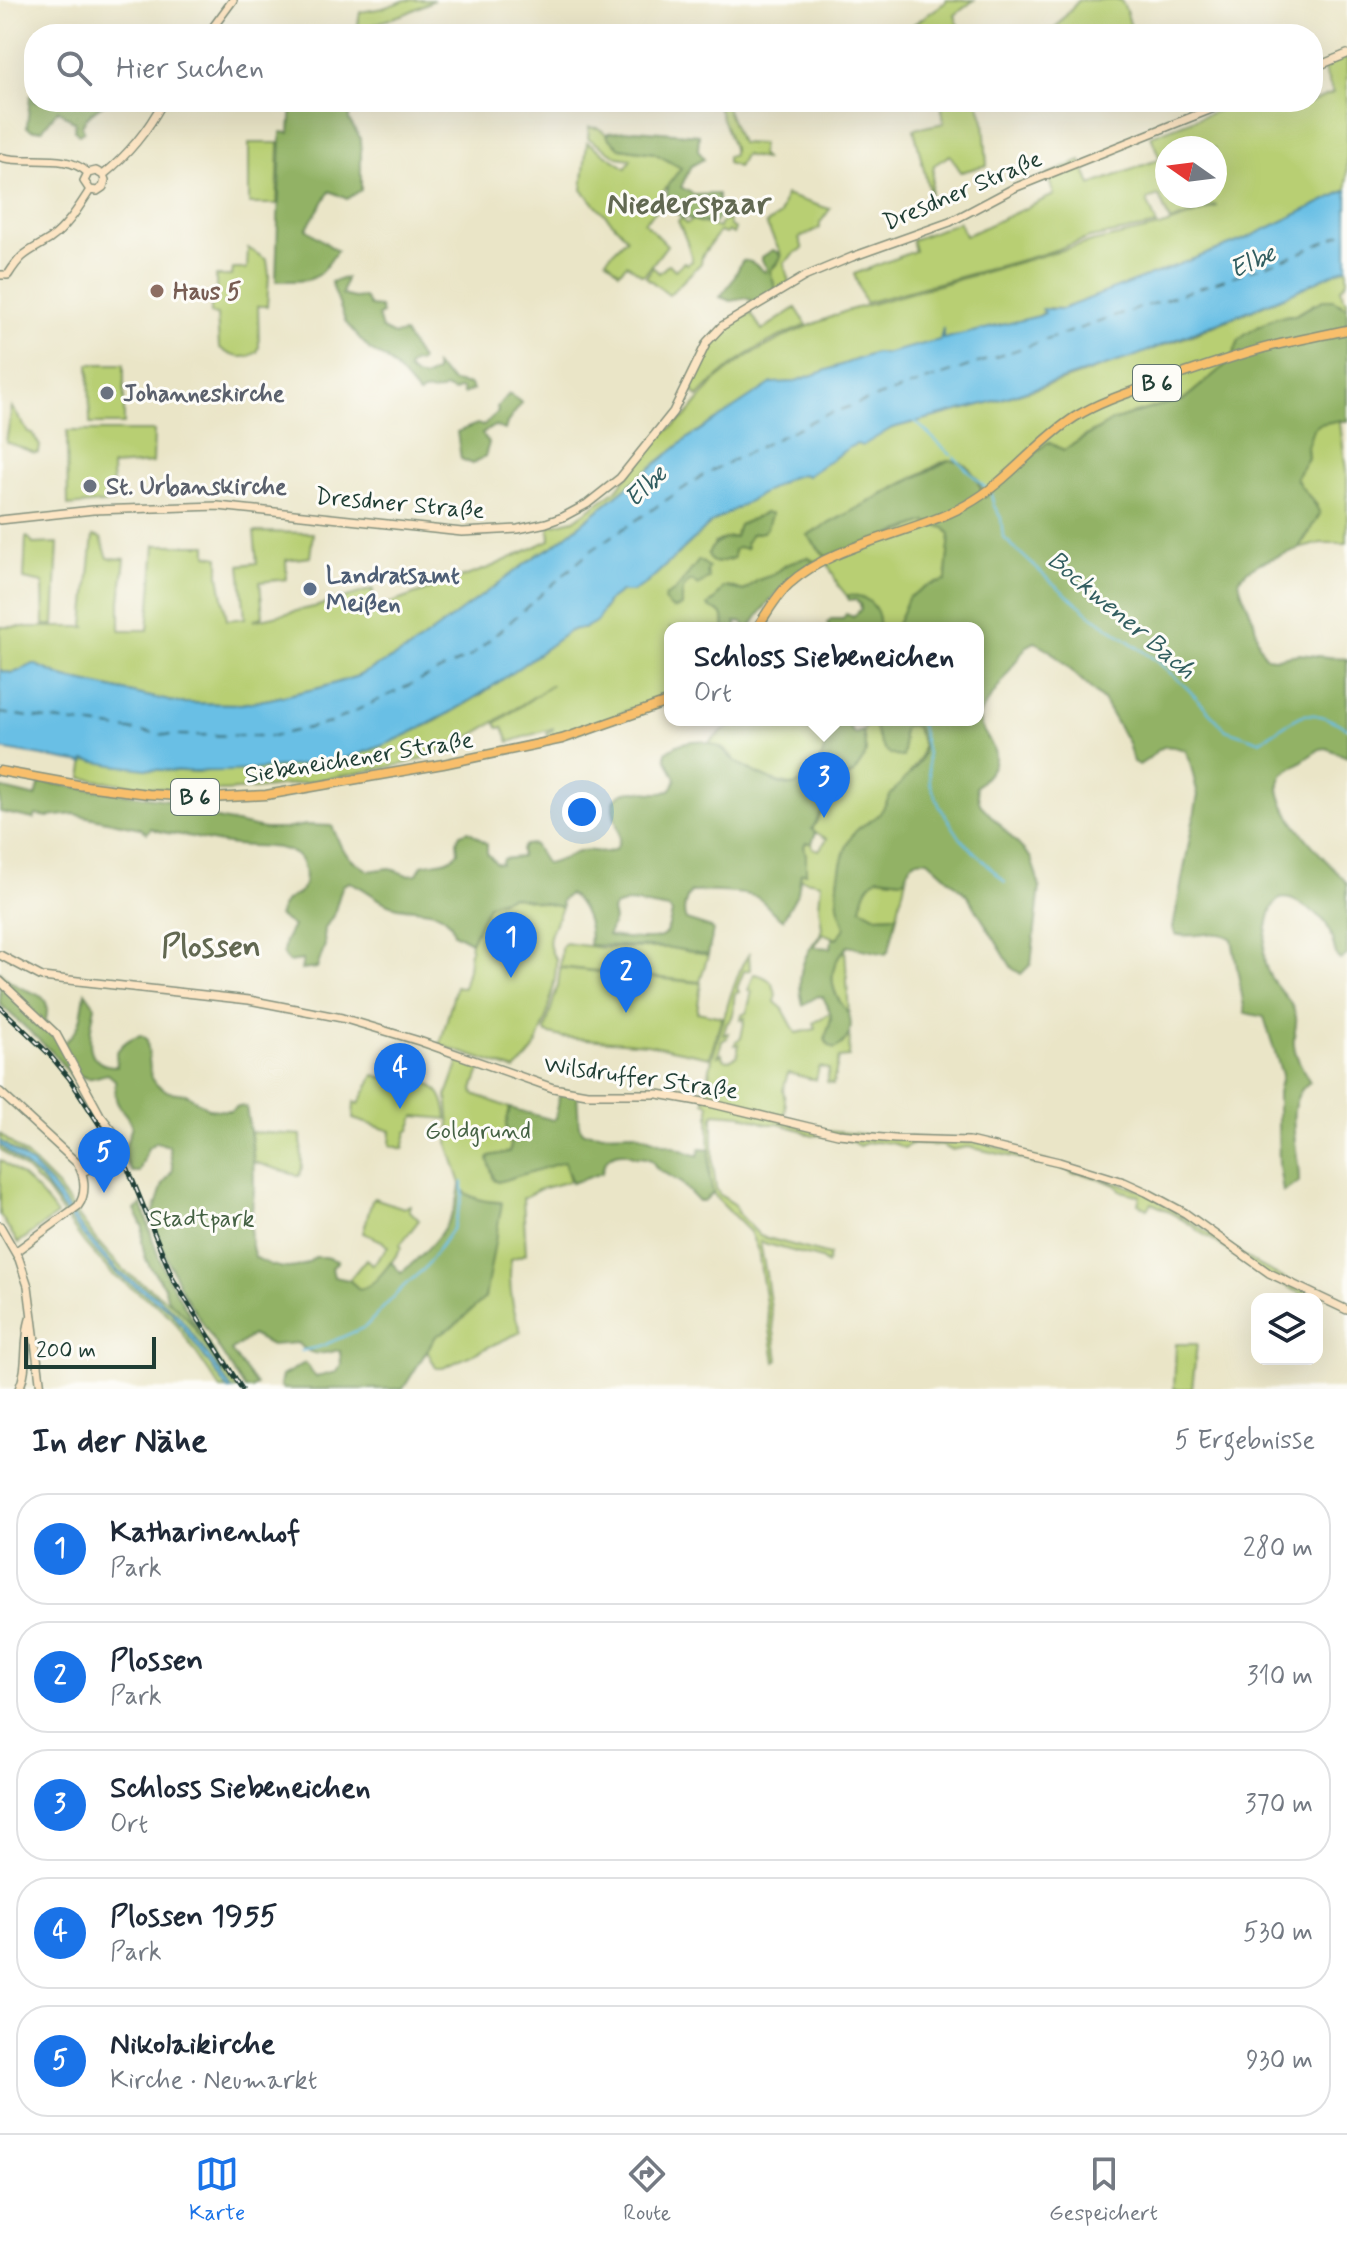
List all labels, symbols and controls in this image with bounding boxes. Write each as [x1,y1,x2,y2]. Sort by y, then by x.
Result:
search box [24,24,1323,112]
icon: search [52,46,96,90]
text: Hier suchen [116,49,264,88]
north arrow [1155,136,1227,208]
street label: Dresdner Straße [878,144,1047,239]
district label: Niederspaar [607,183,772,225]
water label: Elbe [1225,237,1283,288]
place label: Haus 5 [173,277,241,308]
marker: Haus 5 [148,282,166,300]
road number: B 6 [1133,365,1181,401]
place label: Johanneskirche [123,379,285,410]
marker: Johanneskirche [98,384,116,402]
water label: Elbe [618,458,676,516]
place label: St. Urbanskirche [106,472,287,503]
marker: St. Urbanskirche [81,477,99,495]
street label: Dresdner Straße [314,482,486,527]
water label: Bockwener Bach [1039,544,1202,688]
place label: Landratsamt Meißen [326,561,460,620]
marker: Landratsamt Meißen [301,580,319,598]
popup [664,622,984,726]
text: Schloss Siebeneichen [694,638,954,677]
text: Ort [694,677,732,711]
street label: Siebeneichener Straße [243,725,476,792]
pin: 3 [798,752,850,818]
road number: B 6 [171,779,219,815]
your location [562,792,602,832]
pin: 1 [485,912,537,978]
district label: Plossen [161,926,261,968]
pin: 2 [600,947,652,1013]
pin: 4 [374,1043,426,1109]
street label: Wilsdruffer Straße [542,1050,740,1107]
park label: Goldgrund [425,1116,531,1147]
pin: 5 [78,1127,130,1193]
park label: Stadtpark [149,1204,255,1235]
map controls [1251,1293,1323,1365]
button: layers [1251,1293,1323,1365]
scale bar [24,1333,156,1369]
text: 200 m [36,1337,96,1365]
text: In der Nähe [32,1419,207,1464]
text: 5 Ergebnisse [1175,1424,1315,1458]
text: Katharinenhof [110,1513,300,1552]
text: 1 [54,1532,66,1566]
text: 280 m [1243,1532,1313,1566]
text: Park [110,1552,162,1586]
text: Plossen [110,1641,204,1680]
text: 2 [54,1660,66,1694]
text: 310 m [1247,1660,1313,1694]
text: Park [110,1680,162,1714]
text: Schloss Siebeneichen [110,1769,371,1808]
text: 3 [54,1788,66,1822]
text: 370 m [1245,1788,1313,1822]
text: Ort [110,1808,148,1842]
text: Plossen 1955 [110,1897,278,1936]
text: 4 [52,1916,68,1950]
text: 530 m [1243,1916,1313,1950]
text: Park [110,1936,162,1970]
text: Nikolaikirche [110,2025,275,2064]
text: 5 [52,2044,68,2078]
text: 930 m [1246,2044,1313,2078]
text: Kirche · Neumarkt [110,2064,317,2098]
tab: Karte [189,2152,245,2228]
tab: Route [623,2152,671,2228]
tab: Gespeichert [1049,2152,1158,2228]

